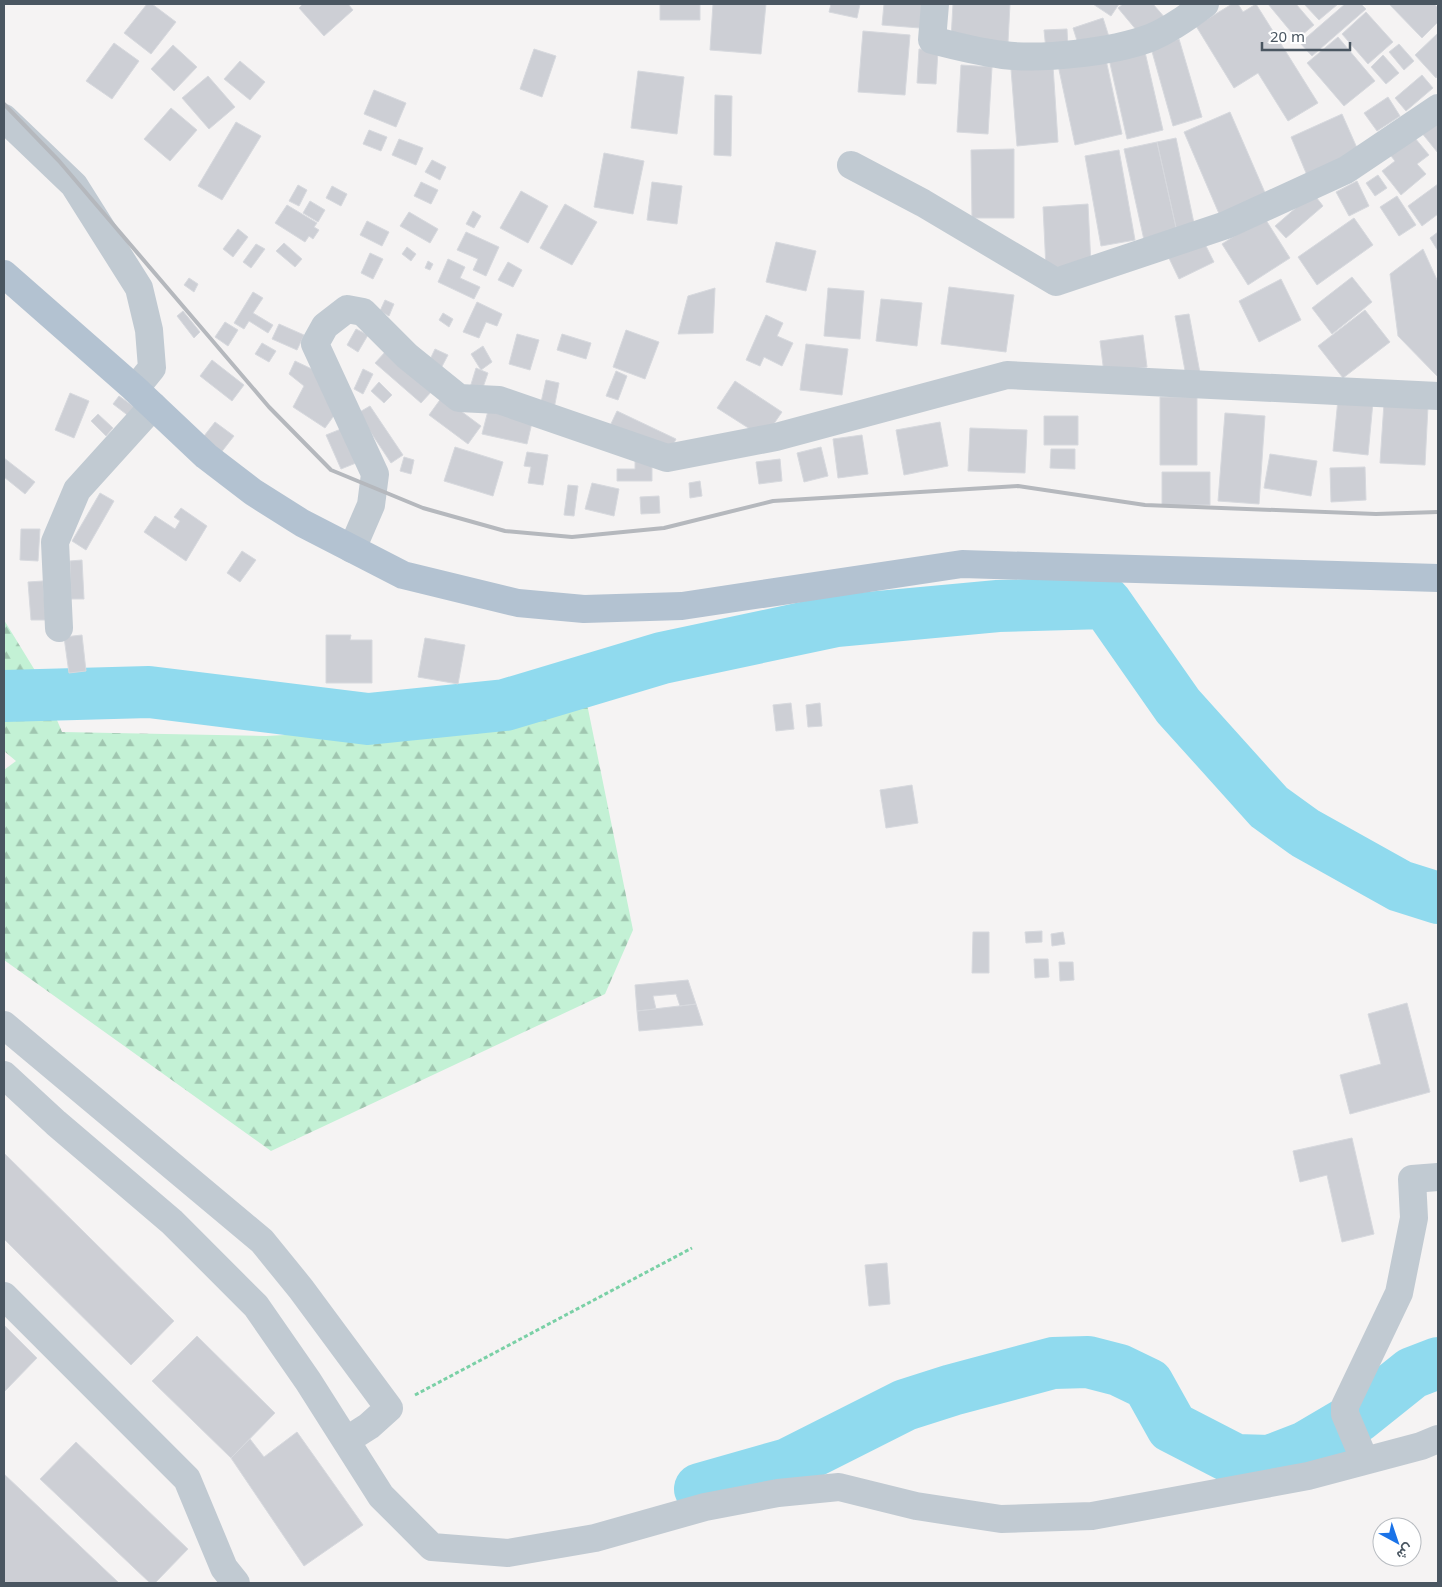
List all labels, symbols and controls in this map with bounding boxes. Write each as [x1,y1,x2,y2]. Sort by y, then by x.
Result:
scale bar [1262,20,1350,52]
text: 20 m [1270,26,1305,46]
north arrow [1372,1517,1422,1567]
text: ش [1393,1540,1418,1565]

